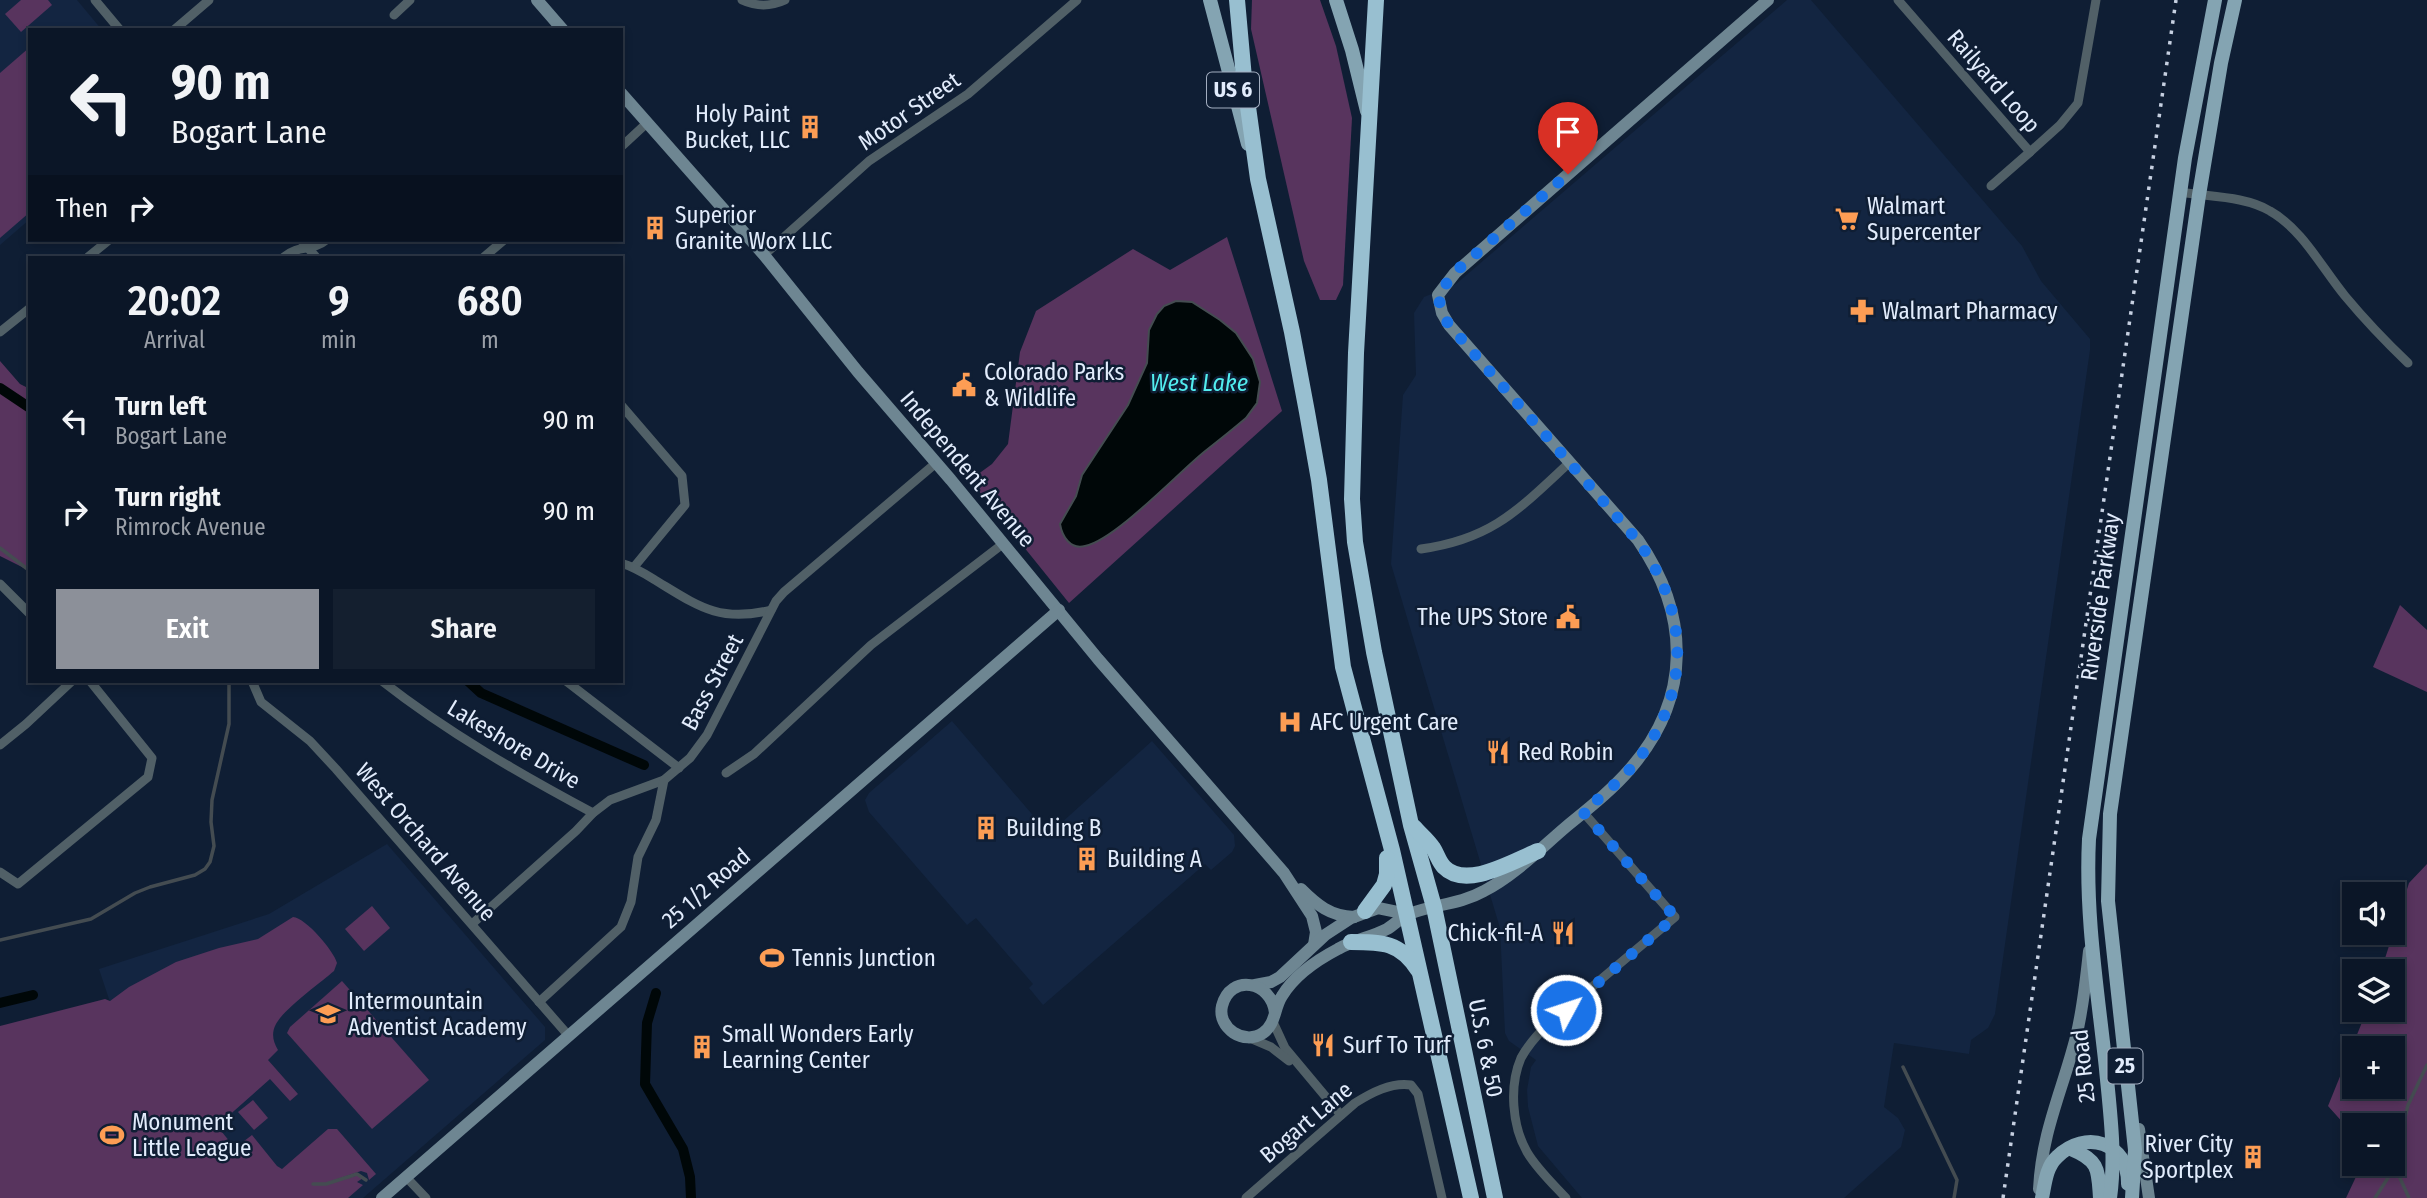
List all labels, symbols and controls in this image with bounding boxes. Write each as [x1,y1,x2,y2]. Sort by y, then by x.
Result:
street label: Railyard Loop [1942,24,2046,138]
text: 90 m [171,53,271,112]
icon: left [56,56,147,147]
street label: Motor Street [853,65,966,156]
road number: US 6 [1207,72,1259,108]
place label: Holy Paint Bucket, LLC [685,100,790,154]
pin [1538,102,1598,174]
text: Bogart Lane [171,113,327,151]
building icon: Holy Paint Bucket, LLC [796,113,824,141]
icon: arrive [1549,113,1587,151]
icon: right [122,189,160,227]
place label: Walmart Supercenter [1867,192,1981,246]
text: Then [56,193,108,224]
place label: Superior Granite Worx LLC [675,201,833,255]
supermarket icon: Walmart Supercenter [1833,205,1861,233]
building icon: Superior Granite Worx LLC [641,214,669,242]
text: 20:02 [128,276,221,326]
text: 9 [328,276,350,326]
text: 680 [457,276,523,326]
pharmacy icon: Walmart Pharmacy [1848,297,1876,325]
place label: Walmart Pharmacy [1882,297,2058,325]
text: Arrival [144,326,205,354]
text: min [321,326,357,354]
text: m [481,326,499,354]
place label: Colorado Parks & Wildlife [984,358,1125,412]
water label: West Lake [1150,369,1248,397]
public building icon: Colorado Parks & Wildlife [950,371,978,399]
street label: Independent Avenue [894,385,1042,553]
text: Turn left [115,391,207,422]
icon: left [56,402,94,440]
text: 90 m [543,405,595,436]
text: Bogart Lane [115,422,227,450]
text: Turn right [115,482,221,513]
icon: right [56,493,94,531]
text: 90 m [543,496,595,527]
street label: Riverside Parkway [2074,511,2126,683]
text: Rimrock Avenue [115,513,266,541]
button: Exit [56,589,319,669]
button: Share [333,589,595,669]
place label: The UPS Store [1417,603,1548,631]
public building icon: The UPS Store [1554,603,1582,631]
street label: Bass Street [675,629,749,735]
street label: Lakeshore Drive [442,693,586,795]
hospital icon: AFC Urgent Care [1276,708,1304,736]
place label: AFC Urgent Care [1310,708,1458,736]
restaurant icon: Red Robin [1484,738,1512,766]
place label: Red Robin [1518,738,1614,766]
street label: West Orchard Avenue [350,757,502,927]
building icon: Building B [972,814,1000,842]
place label: Building B [1006,814,1101,842]
street label: 25 1/2 Road [656,842,756,934]
building icon: Building A [1073,845,1101,873]
place label: Building A [1107,845,1202,873]
map controls [2342,882,2405,1176]
button: sound [2342,882,2405,945]
place label: Chick-fil-A [1448,919,1543,947]
restaurant icon: Chick-fil-A [1549,919,1577,947]
sports icon: Tennis Junction [758,944,786,972]
place label: Tennis Junction [792,944,936,972]
button: layers [2342,959,2405,1022]
position arrow [1529,973,1603,1047]
place label: Intermountain Adventist Academy [348,987,527,1041]
street label: U.S. 6 & 50 [1463,996,1509,1100]
school or university icon: Intermountain Adventist Academy [314,1000,342,1028]
place label: Small Wonders Early Learning Center [722,1020,914,1074]
street label: 25 Road [2065,1028,2101,1104]
restaurant icon: Surf To Turf [1309,1031,1337,1059]
place label: Surf To Turf [1343,1031,1453,1059]
building icon: Small Wonders Early Learning Center [688,1033,716,1061]
button: + [2342,1036,2405,1099]
road number: 25 [2108,1048,2142,1084]
street label: Bogart Lane [1254,1075,1358,1169]
place label: Monument Little League [132,1108,251,1162]
button: − [2342,1113,2405,1176]
sports icon: Monument Little League [98,1121,126,1149]
place label: River City Sportplex [2142,1130,2234,1184]
building icon: River City Sportplex [2239,1143,2267,1171]

